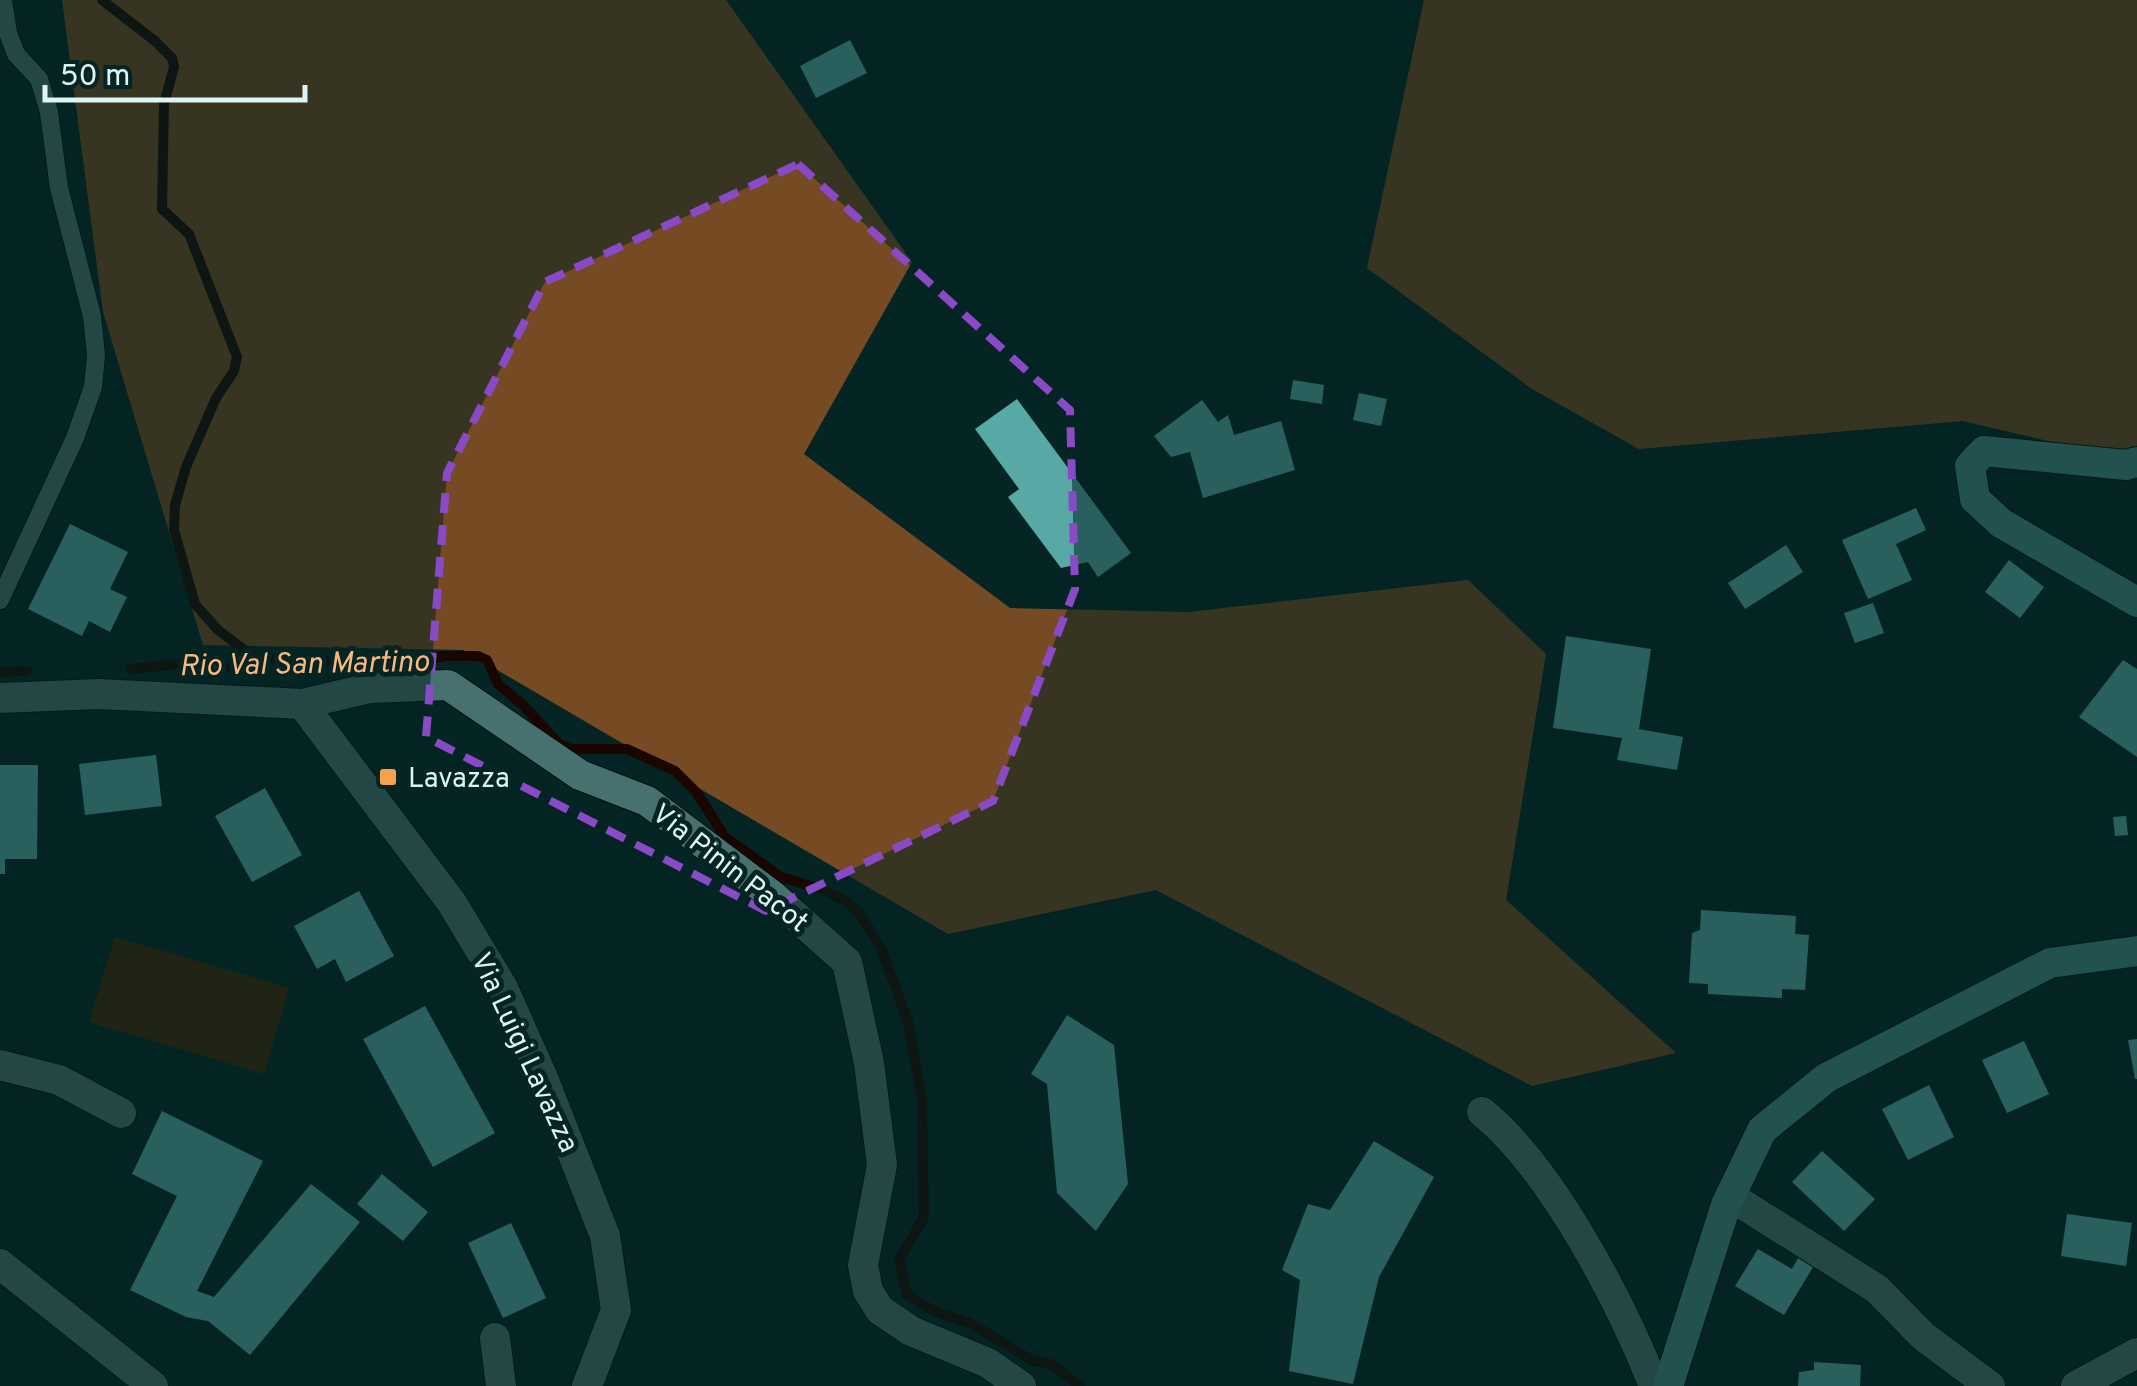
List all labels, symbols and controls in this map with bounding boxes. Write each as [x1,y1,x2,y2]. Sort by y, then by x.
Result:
scale bar [45,40,305,102]
text: 50 m [60,59,130,96]
water label: Rio Val San Martino [179,645,429,686]
place label: Lavazza [408,762,510,798]
marker: Lavazza [377,766,399,788]
street label: Via Pinin Pacot [644,797,815,942]
street label: Via Luigi Lavazza [461,948,585,1159]

